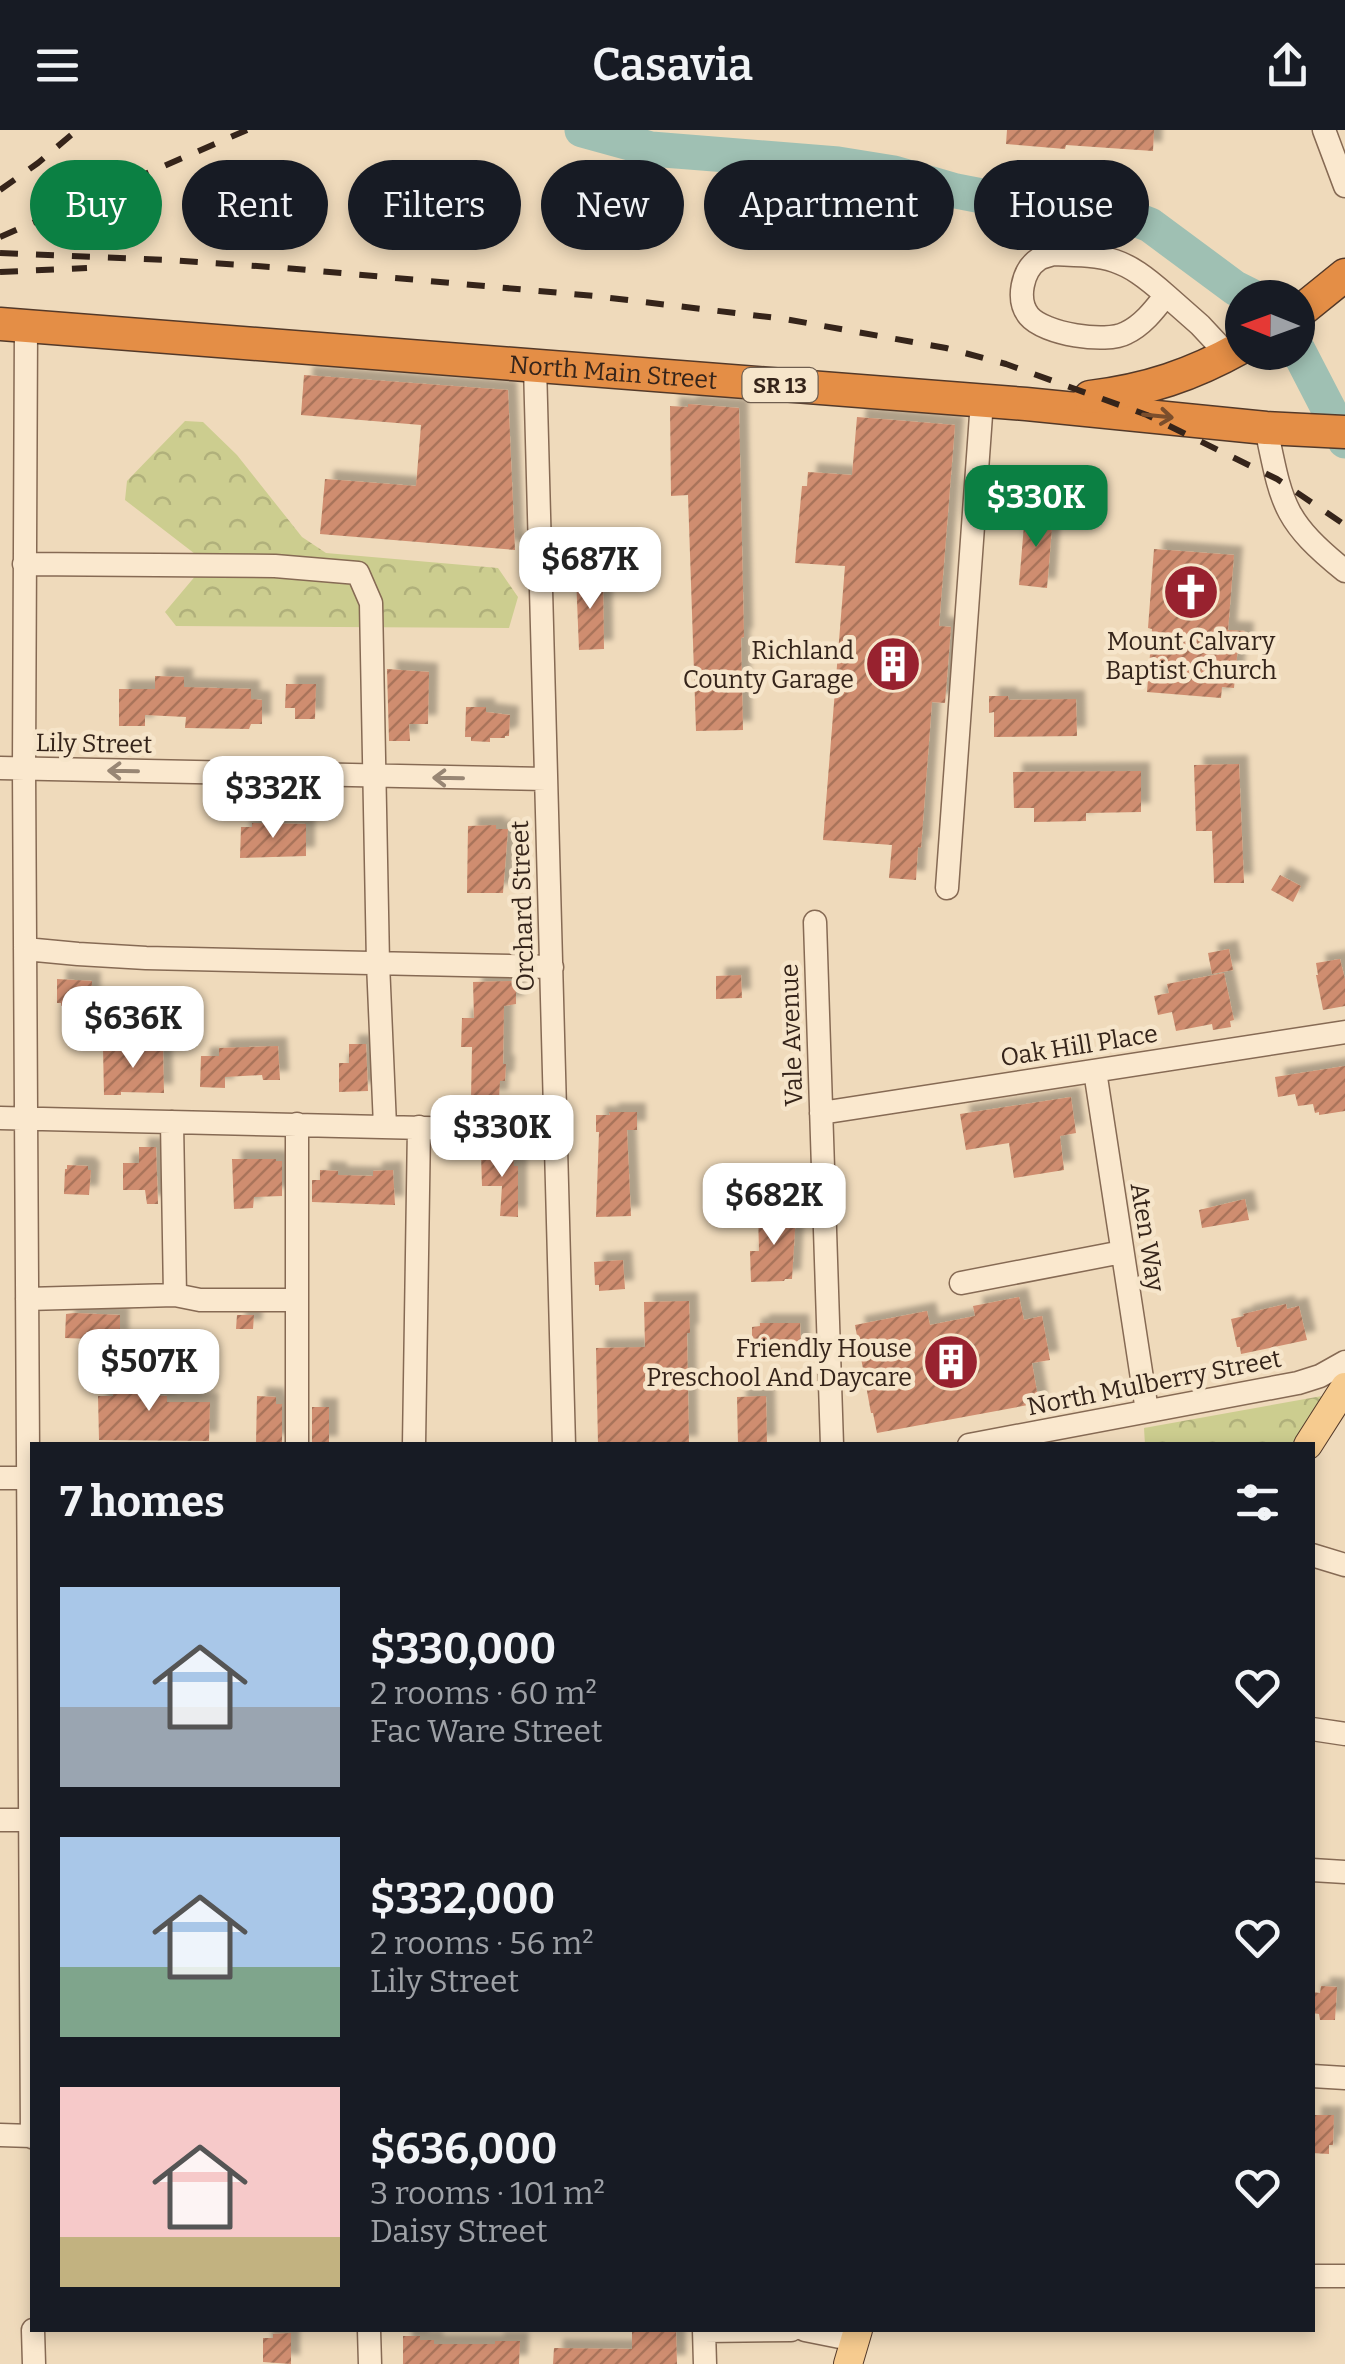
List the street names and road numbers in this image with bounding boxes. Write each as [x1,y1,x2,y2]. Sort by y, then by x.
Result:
street label: North Main Street [508,350,718,396]
road number: SR 13 [742,368,818,402]
street label: Lily Street [35,728,152,760]
street label: Orchard Street [505,820,541,992]
street label: Vale Avenue [775,963,809,1107]
street label: Oak Hill Place [998,1019,1160,1073]
street label: Aten Way [1124,1181,1171,1294]
street label: North Mulberry Street [1025,1344,1284,1422]

